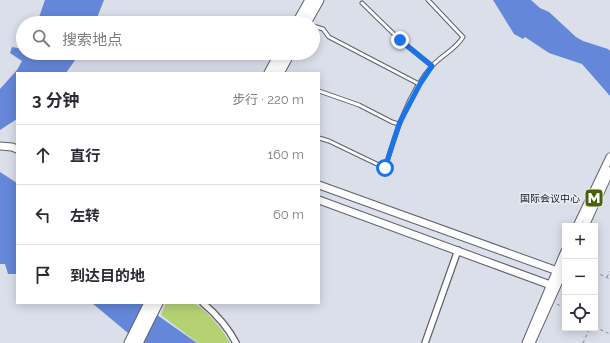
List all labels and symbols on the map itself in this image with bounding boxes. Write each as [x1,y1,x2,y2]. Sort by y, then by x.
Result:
route end [391,31,409,49]
route start [376,159,394,177]
metro station icon: 国际会议中心 [583,187,605,209]
place label: 国际会议中心 [520,193,580,204]

